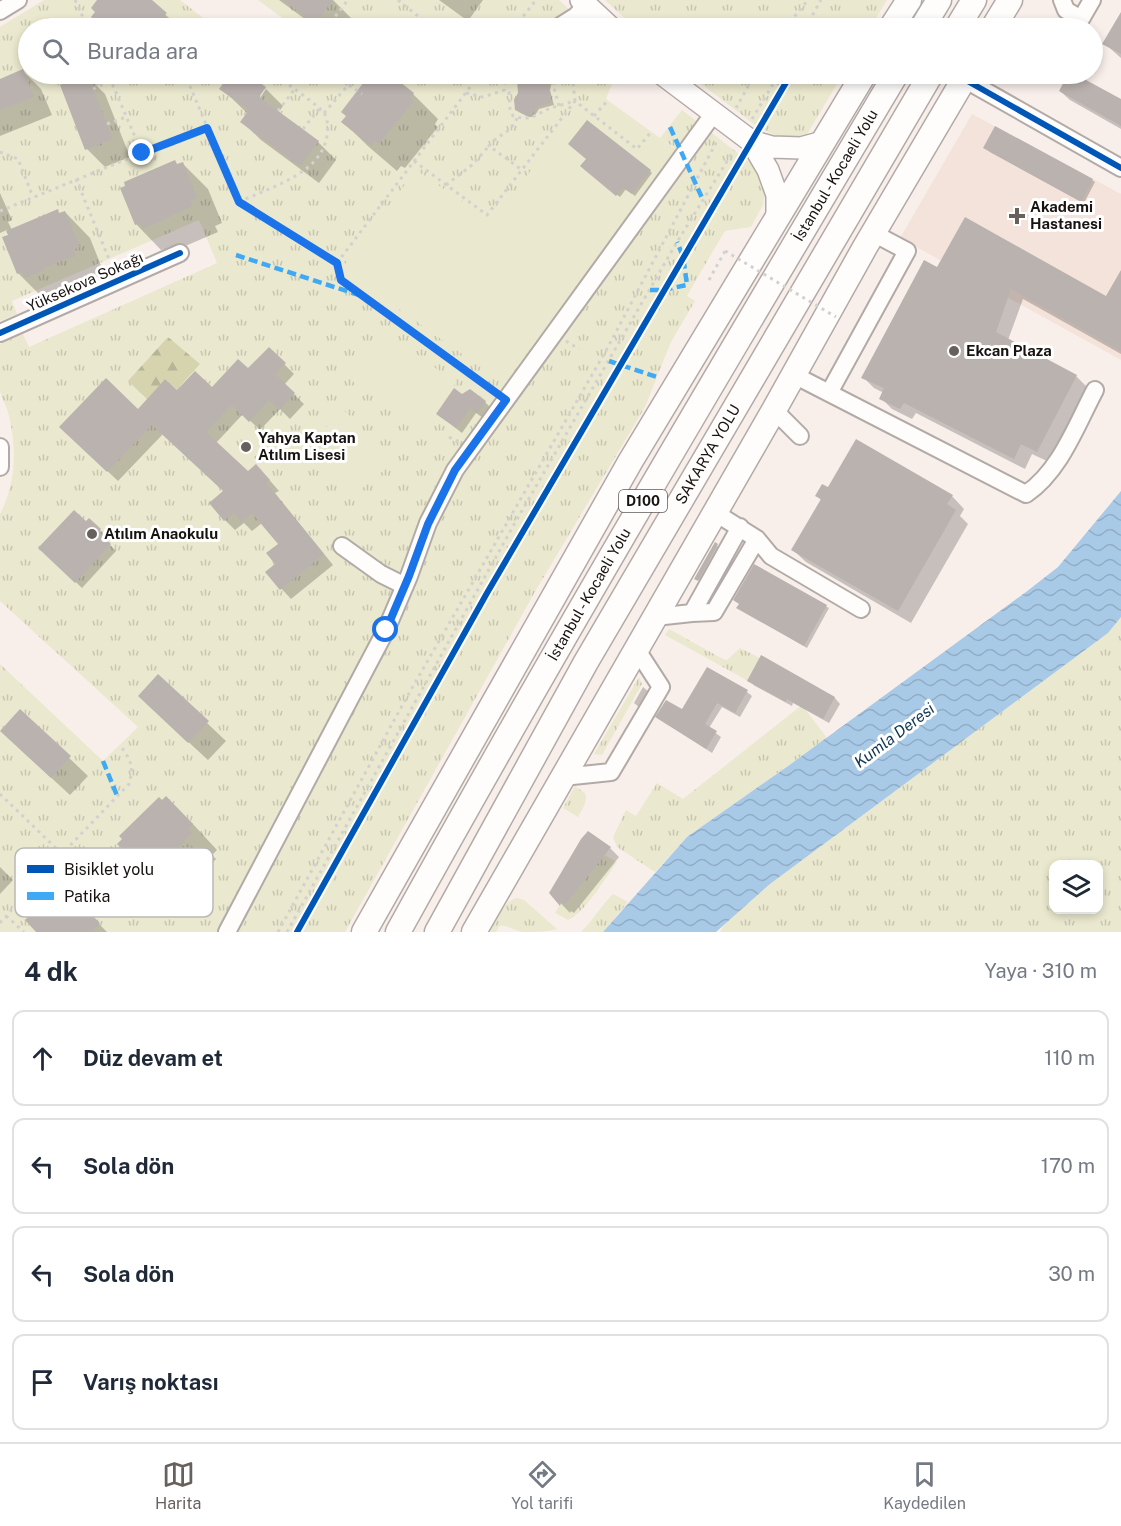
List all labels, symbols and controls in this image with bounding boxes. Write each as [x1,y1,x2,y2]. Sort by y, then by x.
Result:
search box [18,18,1103,84]
icon: search [39,35,72,68]
text: Burada ara [87,38,198,64]
street label: İstanbul - Kocaeli Yolu [789,106,881,244]
route end [128,139,154,165]
place label: Akademi Hastanesi [1030,198,1102,232]
marker: Akademi Hastanesi [1008,207,1026,225]
street label: Yüksekova Sokağı [24,248,145,315]
place label: Ekcan Plaza [966,342,1052,359]
marker: Ekcan Plaza [947,344,961,358]
street label: SAKARYA YOLU [672,401,743,507]
place label: Yahya Kaptan Atılım Lisesi [258,429,356,463]
marker: Yahya Kaptan Atılım Lisesi [239,440,253,454]
road number: D100 [619,490,667,512]
place label: Atılım Anaokulu [104,525,218,542]
street label: İstanbul - Kocaeli Yolu [543,525,634,663]
marker: Atılım Anaokulu [85,527,99,541]
route start [372,616,398,642]
water label: Kumla Deresi [851,699,938,772]
legend [15,848,213,917]
text: Bisiklet yolu [64,860,154,879]
map controls [1049,860,1103,914]
button: layers [1049,860,1103,914]
text: Patika [64,887,110,906]
text: 4 dk [24,956,78,987]
text: Yaya · 310 m [985,959,1097,983]
icon: ahead [26,1042,59,1075]
text: Düz devam et [83,1045,223,1071]
text: 110 m [1044,1046,1095,1070]
icon: left [26,1150,59,1183]
text: Sola dön [83,1153,174,1179]
text: 170 m [1041,1154,1095,1178]
icon: left [26,1258,59,1291]
text: Sola dön [83,1261,174,1287]
text: 30 m [1048,1262,1095,1286]
icon: arrive [26,1366,59,1399]
text: Varış noktası [83,1369,218,1395]
tab: Harita [155,1458,201,1513]
tab: Yol tarifi [511,1458,573,1513]
tab: Kaydedilen [883,1458,966,1513]

